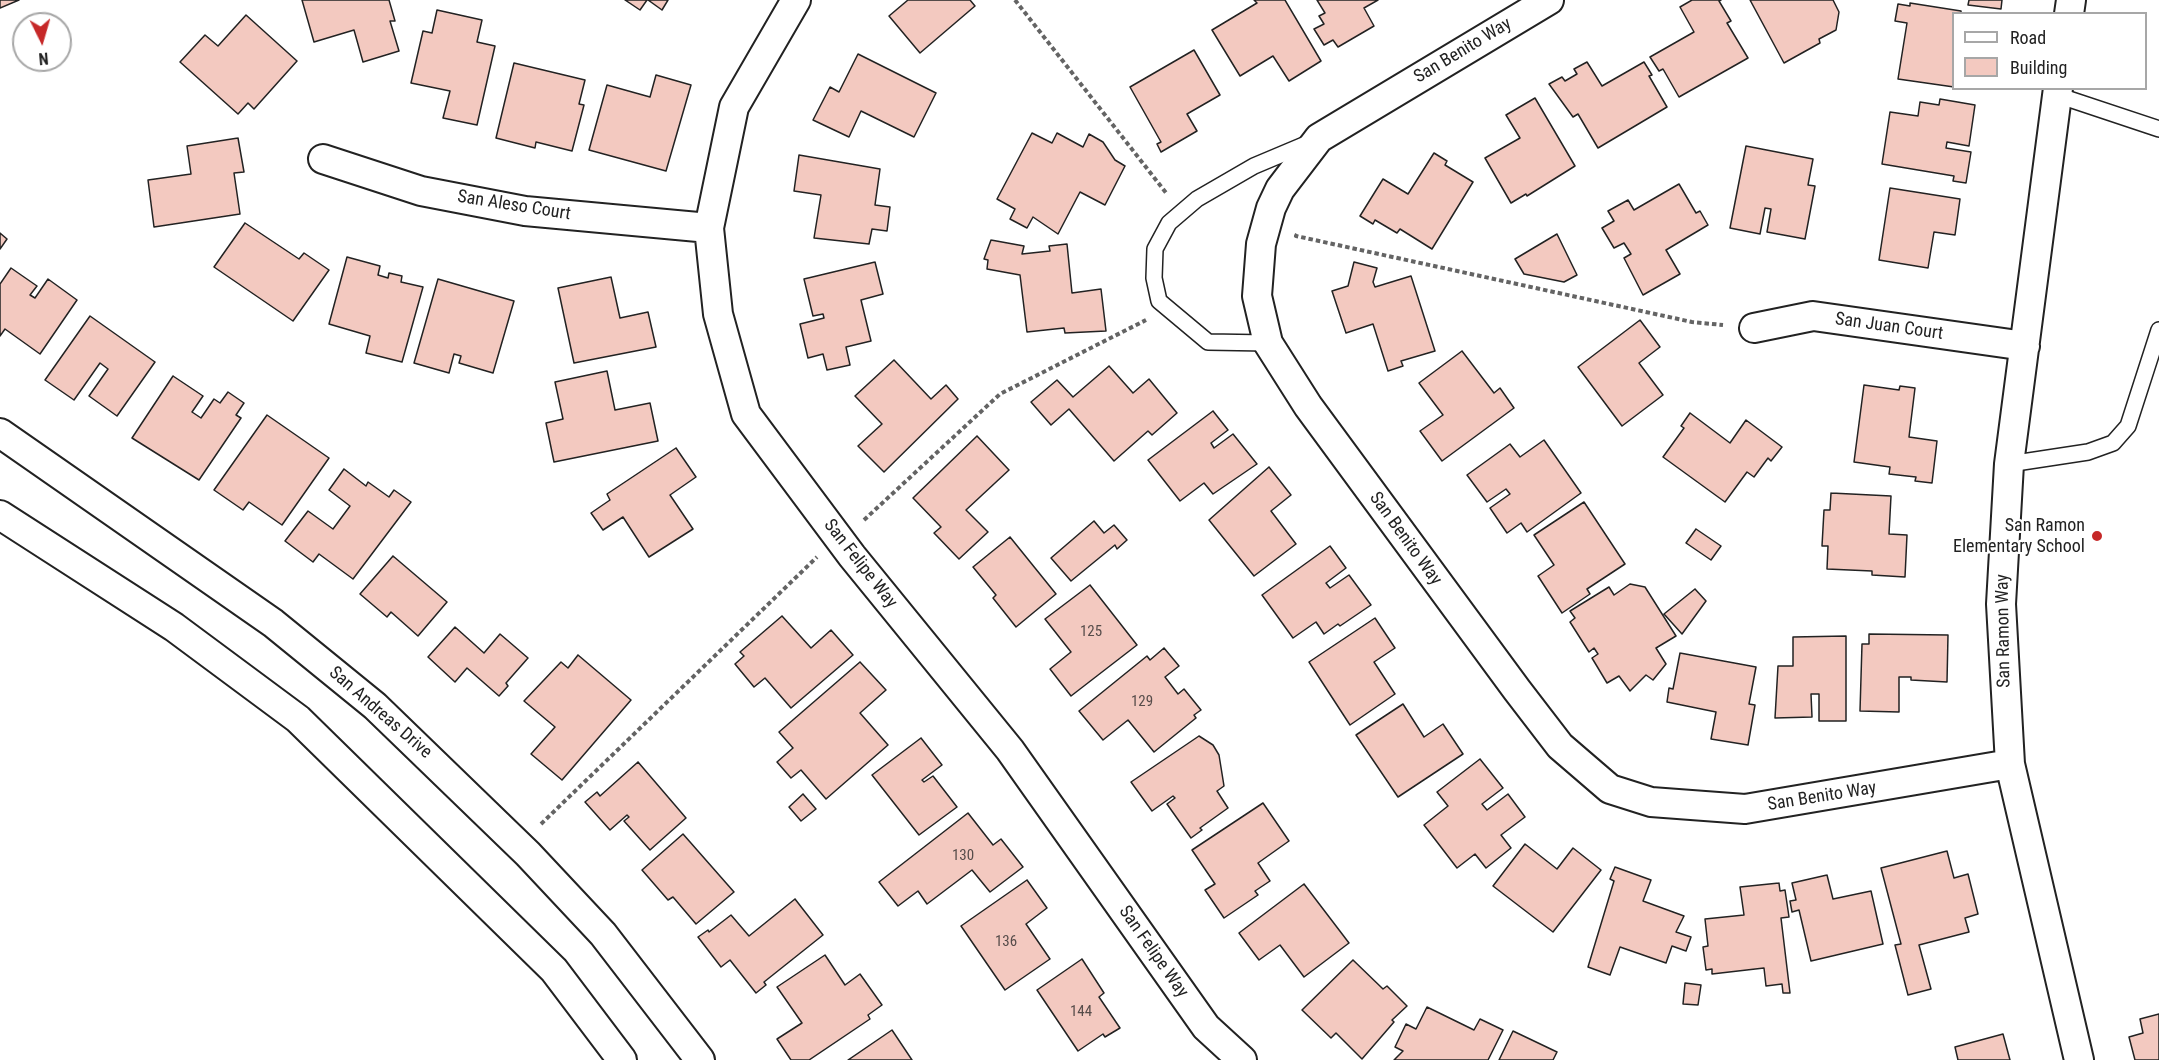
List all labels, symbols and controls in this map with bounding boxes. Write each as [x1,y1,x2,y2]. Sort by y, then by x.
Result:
north arrow [12,12,72,72]
legend [1952,12,2147,90]
street label: San Benito Way [1410,14,1516,88]
text: Road [2010,27,2046,48]
text: N [38,49,49,68]
text: Building [2010,57,2067,78]
street label: San Aleso Court [456,186,572,226]
street label: San Juan Court [1834,309,1944,345]
street label: San Benito Way [1364,488,1446,590]
street label: San Felipe Way [819,515,901,613]
place label: San Ramon Elementary School [1953,515,2085,558]
marker: San Ramon Elementary School [2090,529,2104,543]
street label: San Ramon Way [1992,574,2016,688]
house number: 125 [1080,623,1102,641]
street label: San Andreas Drive [324,662,436,764]
house number: 129 [1131,693,1153,711]
street label: San Benito Way [1766,778,1878,816]
house number: 130 [952,847,974,865]
street label: San Felipe Way [1114,902,1192,1002]
house number: 136 [995,933,1017,951]
house number: 144 [1070,1003,1092,1021]

